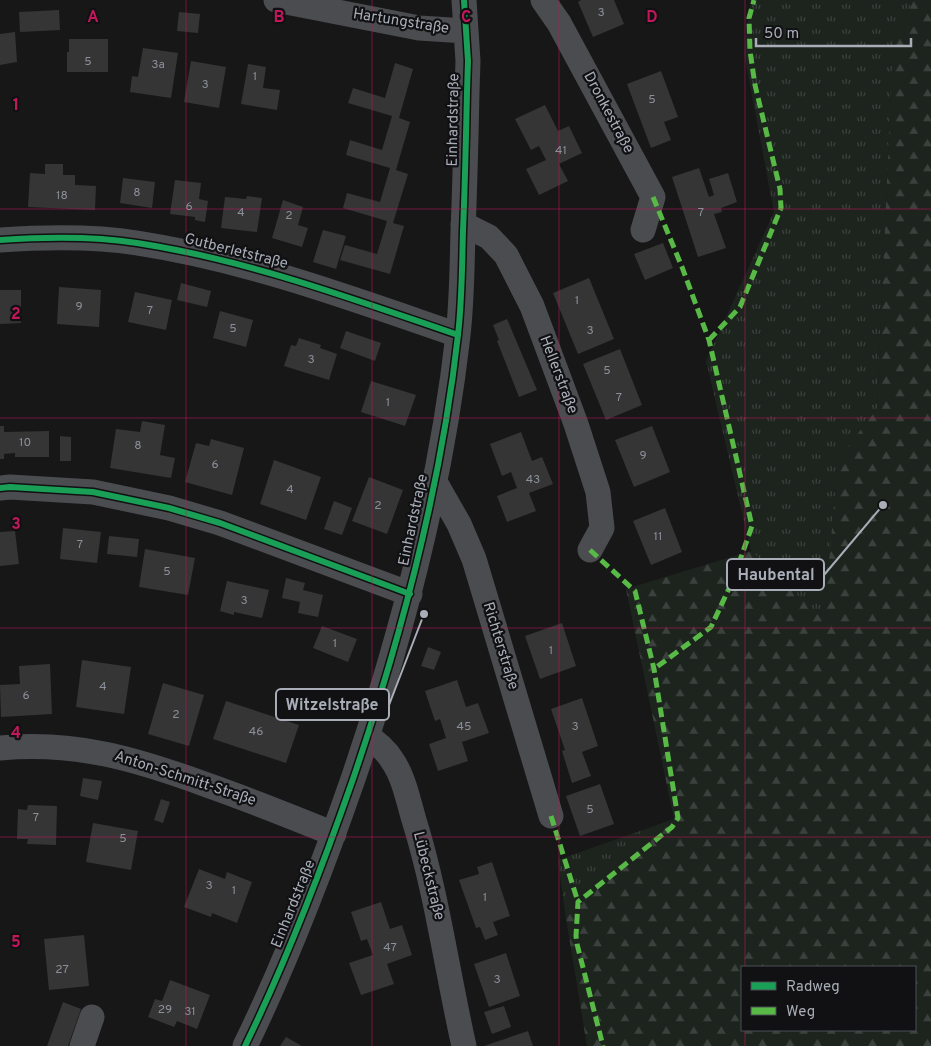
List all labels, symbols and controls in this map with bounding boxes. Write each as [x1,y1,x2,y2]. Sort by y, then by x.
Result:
street label: Hartungstraße [352,5,450,39]
house number: 3 [597,5,605,21]
text: A [87,8,99,28]
text: B [273,8,285,28]
text: C [461,8,471,28]
text: D [646,8,658,28]
scale bar [756,15,911,47]
text: 50 m [764,25,799,44]
house number: 5 [84,54,92,70]
house number: 3a [151,57,165,73]
house number: 1 [253,69,257,85]
street label: Dronkestraße [579,69,637,157]
street label: Einhardstraße [444,73,464,167]
house number: 3 [201,77,209,93]
house number: 5 [648,92,656,108]
text: 1 [13,96,19,116]
house number: 41 [555,143,567,159]
house number: 8 [133,185,141,201]
house number: 18 [56,188,68,204]
house number: 6 [185,199,193,215]
house number: 4 [237,205,245,221]
house number: 7 [698,205,704,221]
house number: 2 [285,208,293,224]
street label: Gutberletstraße [182,230,290,274]
house number: 1 [575,293,579,309]
house number: 9 [75,299,83,315]
house number: 7 [147,303,153,319]
text: 2 [11,305,21,325]
house number: 5 [229,321,237,337]
house number: 3 [586,323,594,339]
street label: Hellerstraße [534,333,582,417]
house number: 3 [307,352,315,368]
house number: 5 [603,363,611,379]
house number: 7 [616,390,622,406]
house number: 1 [386,395,390,411]
house number: 10 [19,435,31,451]
house number: 8 [134,438,142,454]
house number: 9 [639,448,647,464]
house number: 6 [211,457,219,473]
street label: Einhardstraße [395,472,433,568]
house number: 43 [526,472,540,488]
house number: 4 [286,482,294,498]
house number: 2 [374,498,382,514]
text: 3 [11,515,21,535]
house number: 11 [654,529,662,545]
house number: 7 [77,537,83,553]
callout: Haubental [727,559,824,590]
house number: 5 [163,564,171,580]
text: Haubental [737,566,815,586]
house number: 3 [240,593,248,609]
street label: Richterstraße [478,600,522,692]
house number: 1 [333,636,337,652]
house number: 1 [549,643,553,659]
house number: 4 [99,679,107,695]
house number: 6 [22,688,30,704]
callout: Witzelstraße [276,689,389,720]
text: Witzelstraße [285,696,379,716]
house number: 2 [172,707,180,723]
house number: 45 [457,719,471,735]
house number: 3 [571,719,579,735]
text: 4 [11,724,21,744]
house number: 46 [249,724,263,740]
street label: Anton-Schmitt-Straße [112,747,258,811]
house number: 5 [586,802,594,818]
house number: 7 [33,810,39,826]
street label: Lübeckstraße [408,830,448,922]
house number: 5 [119,831,127,847]
street label: Einhardstraße [268,857,320,951]
house number: 3 [205,878,213,894]
house number: 1 [232,883,236,899]
house number: 1 [483,890,487,906]
text: 5 [11,933,21,953]
house number: 47 [383,940,397,956]
house number: 27 [55,962,69,978]
legend [741,966,916,1031]
house number: 3 [493,972,501,988]
text: Radweg [786,978,840,997]
house number: 29 [158,1002,172,1018]
text: Weg [786,1003,815,1022]
house number: 31 [184,1004,196,1020]

